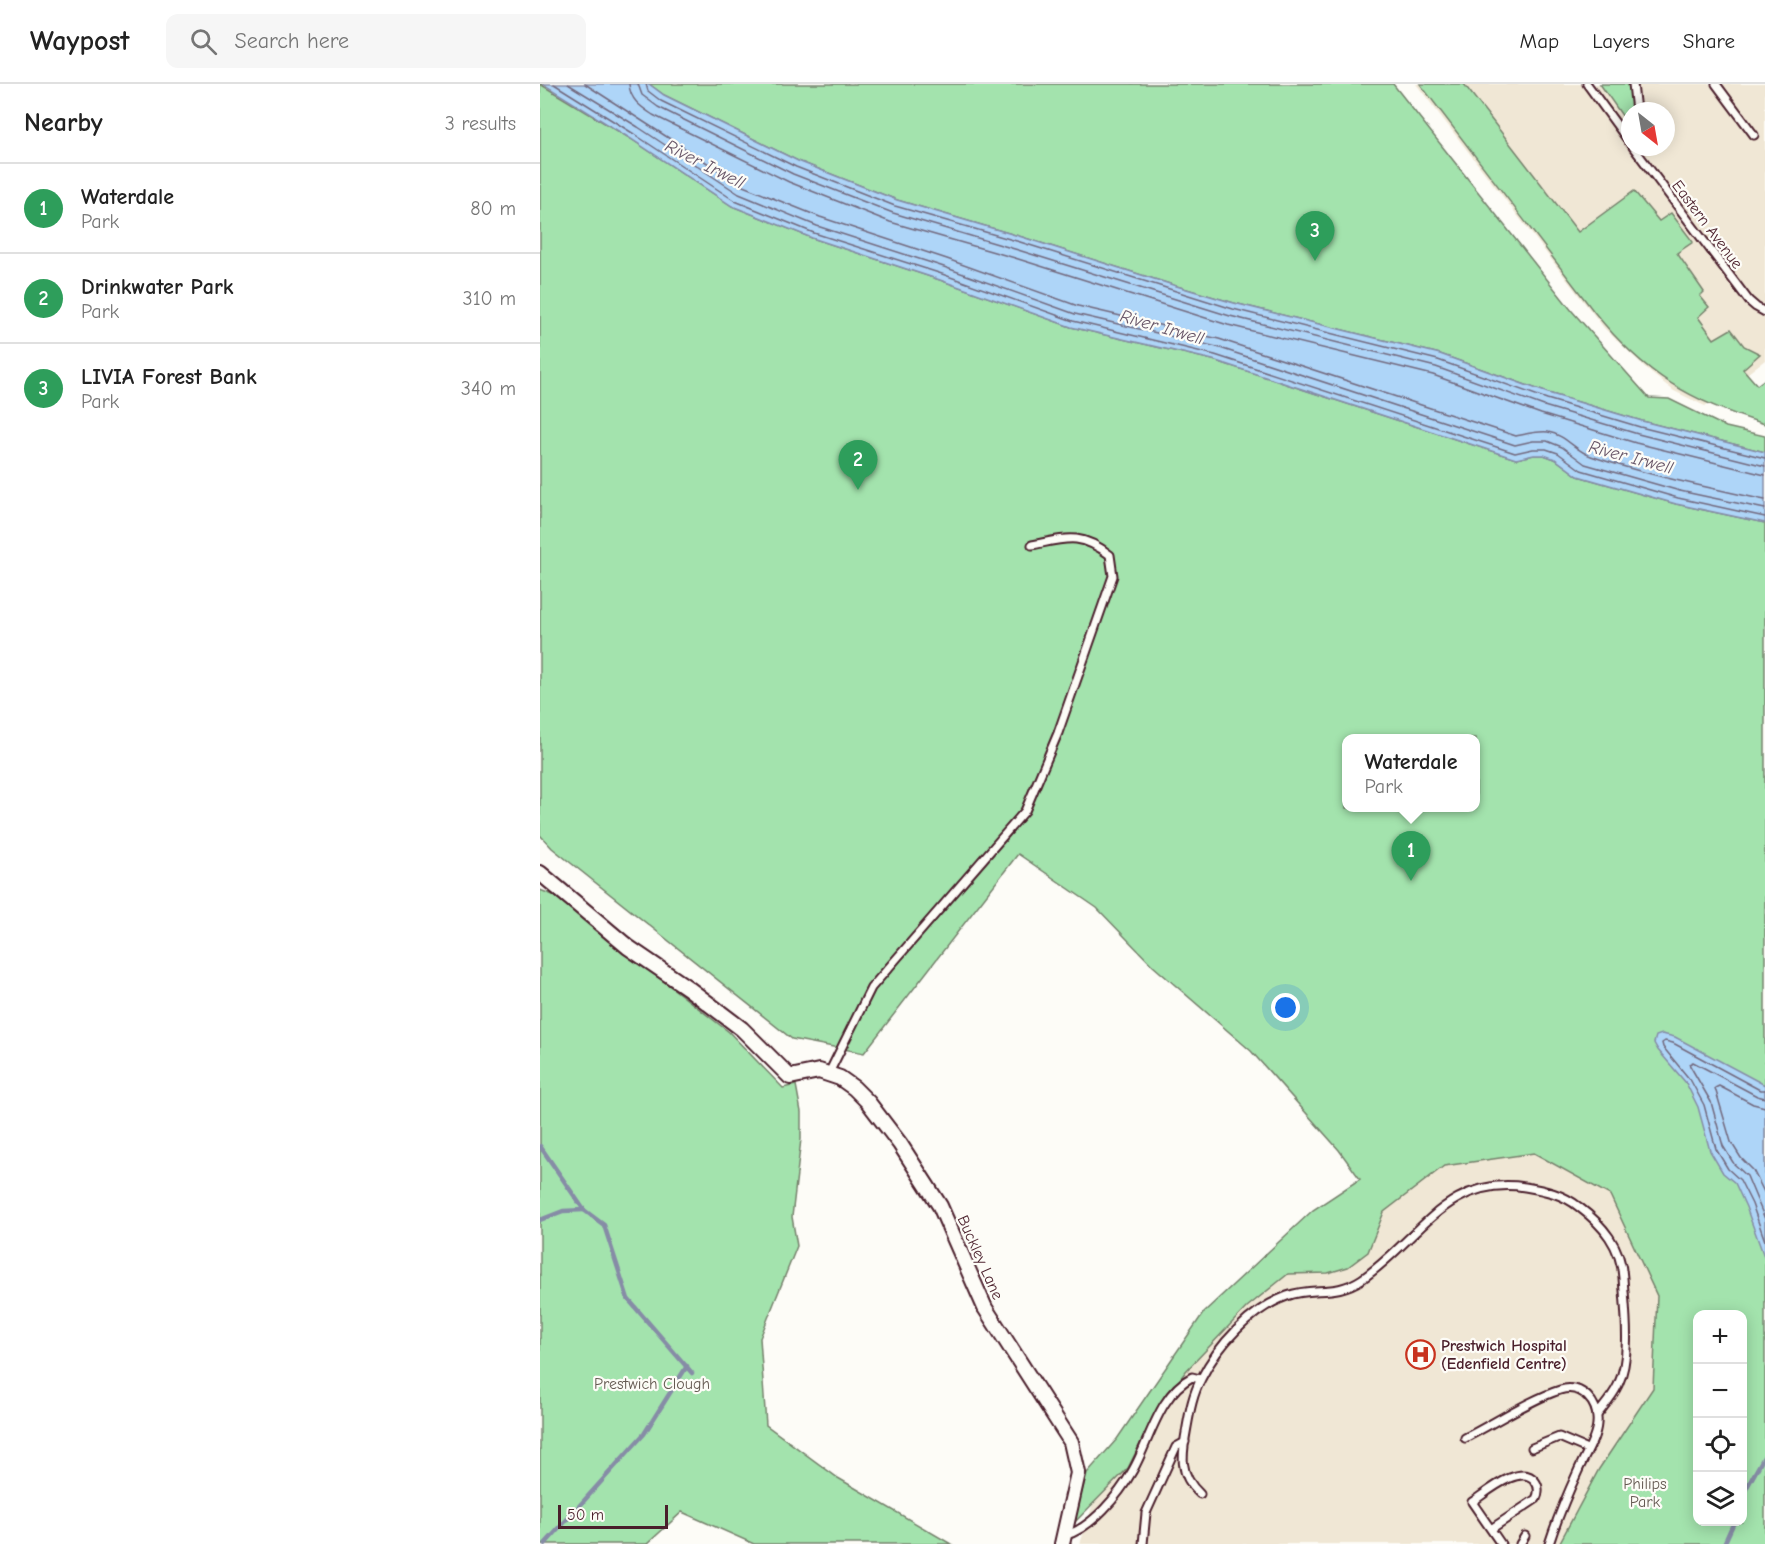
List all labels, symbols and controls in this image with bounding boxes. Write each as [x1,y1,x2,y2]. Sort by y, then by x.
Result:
search box [166,14,586,68]
text: Waypost [30,25,130,57]
icon: search [187,25,220,58]
text: Search here [235,28,349,54]
text: Map [1520,29,1559,53]
text: Layers [1592,29,1650,53]
text: Share [1683,29,1735,53]
north arrow [1621,102,1675,156]
text: Nearby [24,108,103,138]
text: 3 results [445,112,516,135]
water label: River Irwell [662,136,749,194]
street label: Eastern Avenue [1668,177,1746,272]
text: Waterdale [81,184,174,210]
text: 1 [40,197,47,220]
text: 80 m [470,197,516,220]
text: Park [81,210,119,233]
pin: 3 [1296,212,1334,261]
text: Drinkwater Park [81,274,234,300]
text: 2 [39,287,48,310]
text: 310 m [463,287,516,310]
text: Park [81,300,119,323]
water label: River Irwell [1117,305,1207,350]
text: LIVIA Forest Bank [81,364,257,390]
text: 3 [39,377,48,400]
text: 340 m [461,377,516,400]
text: Park [81,390,119,413]
water label: River Irwell [1586,436,1676,479]
pin: 2 [838,440,878,490]
popup [1342,734,1480,812]
text: Waterdale [1364,749,1458,775]
text: Park [1364,775,1403,798]
pin: 1 [1392,832,1430,881]
your location [1271,993,1300,1022]
street label: Buckley Lane [953,1212,1007,1302]
map controls [1693,1310,1747,1526]
button: + [1693,1310,1747,1364]
place label: Prestwich Hospital (Edenfield Centre) [1441,1337,1567,1373]
hospital icon: Prestwich Hospital (Edenfield Centre) [1404,1338,1436,1370]
button: − [1693,1364,1747,1418]
park label: Prestwich Clough [594,1375,710,1393]
button: locate [1693,1418,1747,1472]
button: layers [1693,1472,1747,1526]
park label: Philips Park [1623,1475,1667,1511]
scale bar [558,1502,668,1530]
text: 50 m [567,1506,604,1524]

